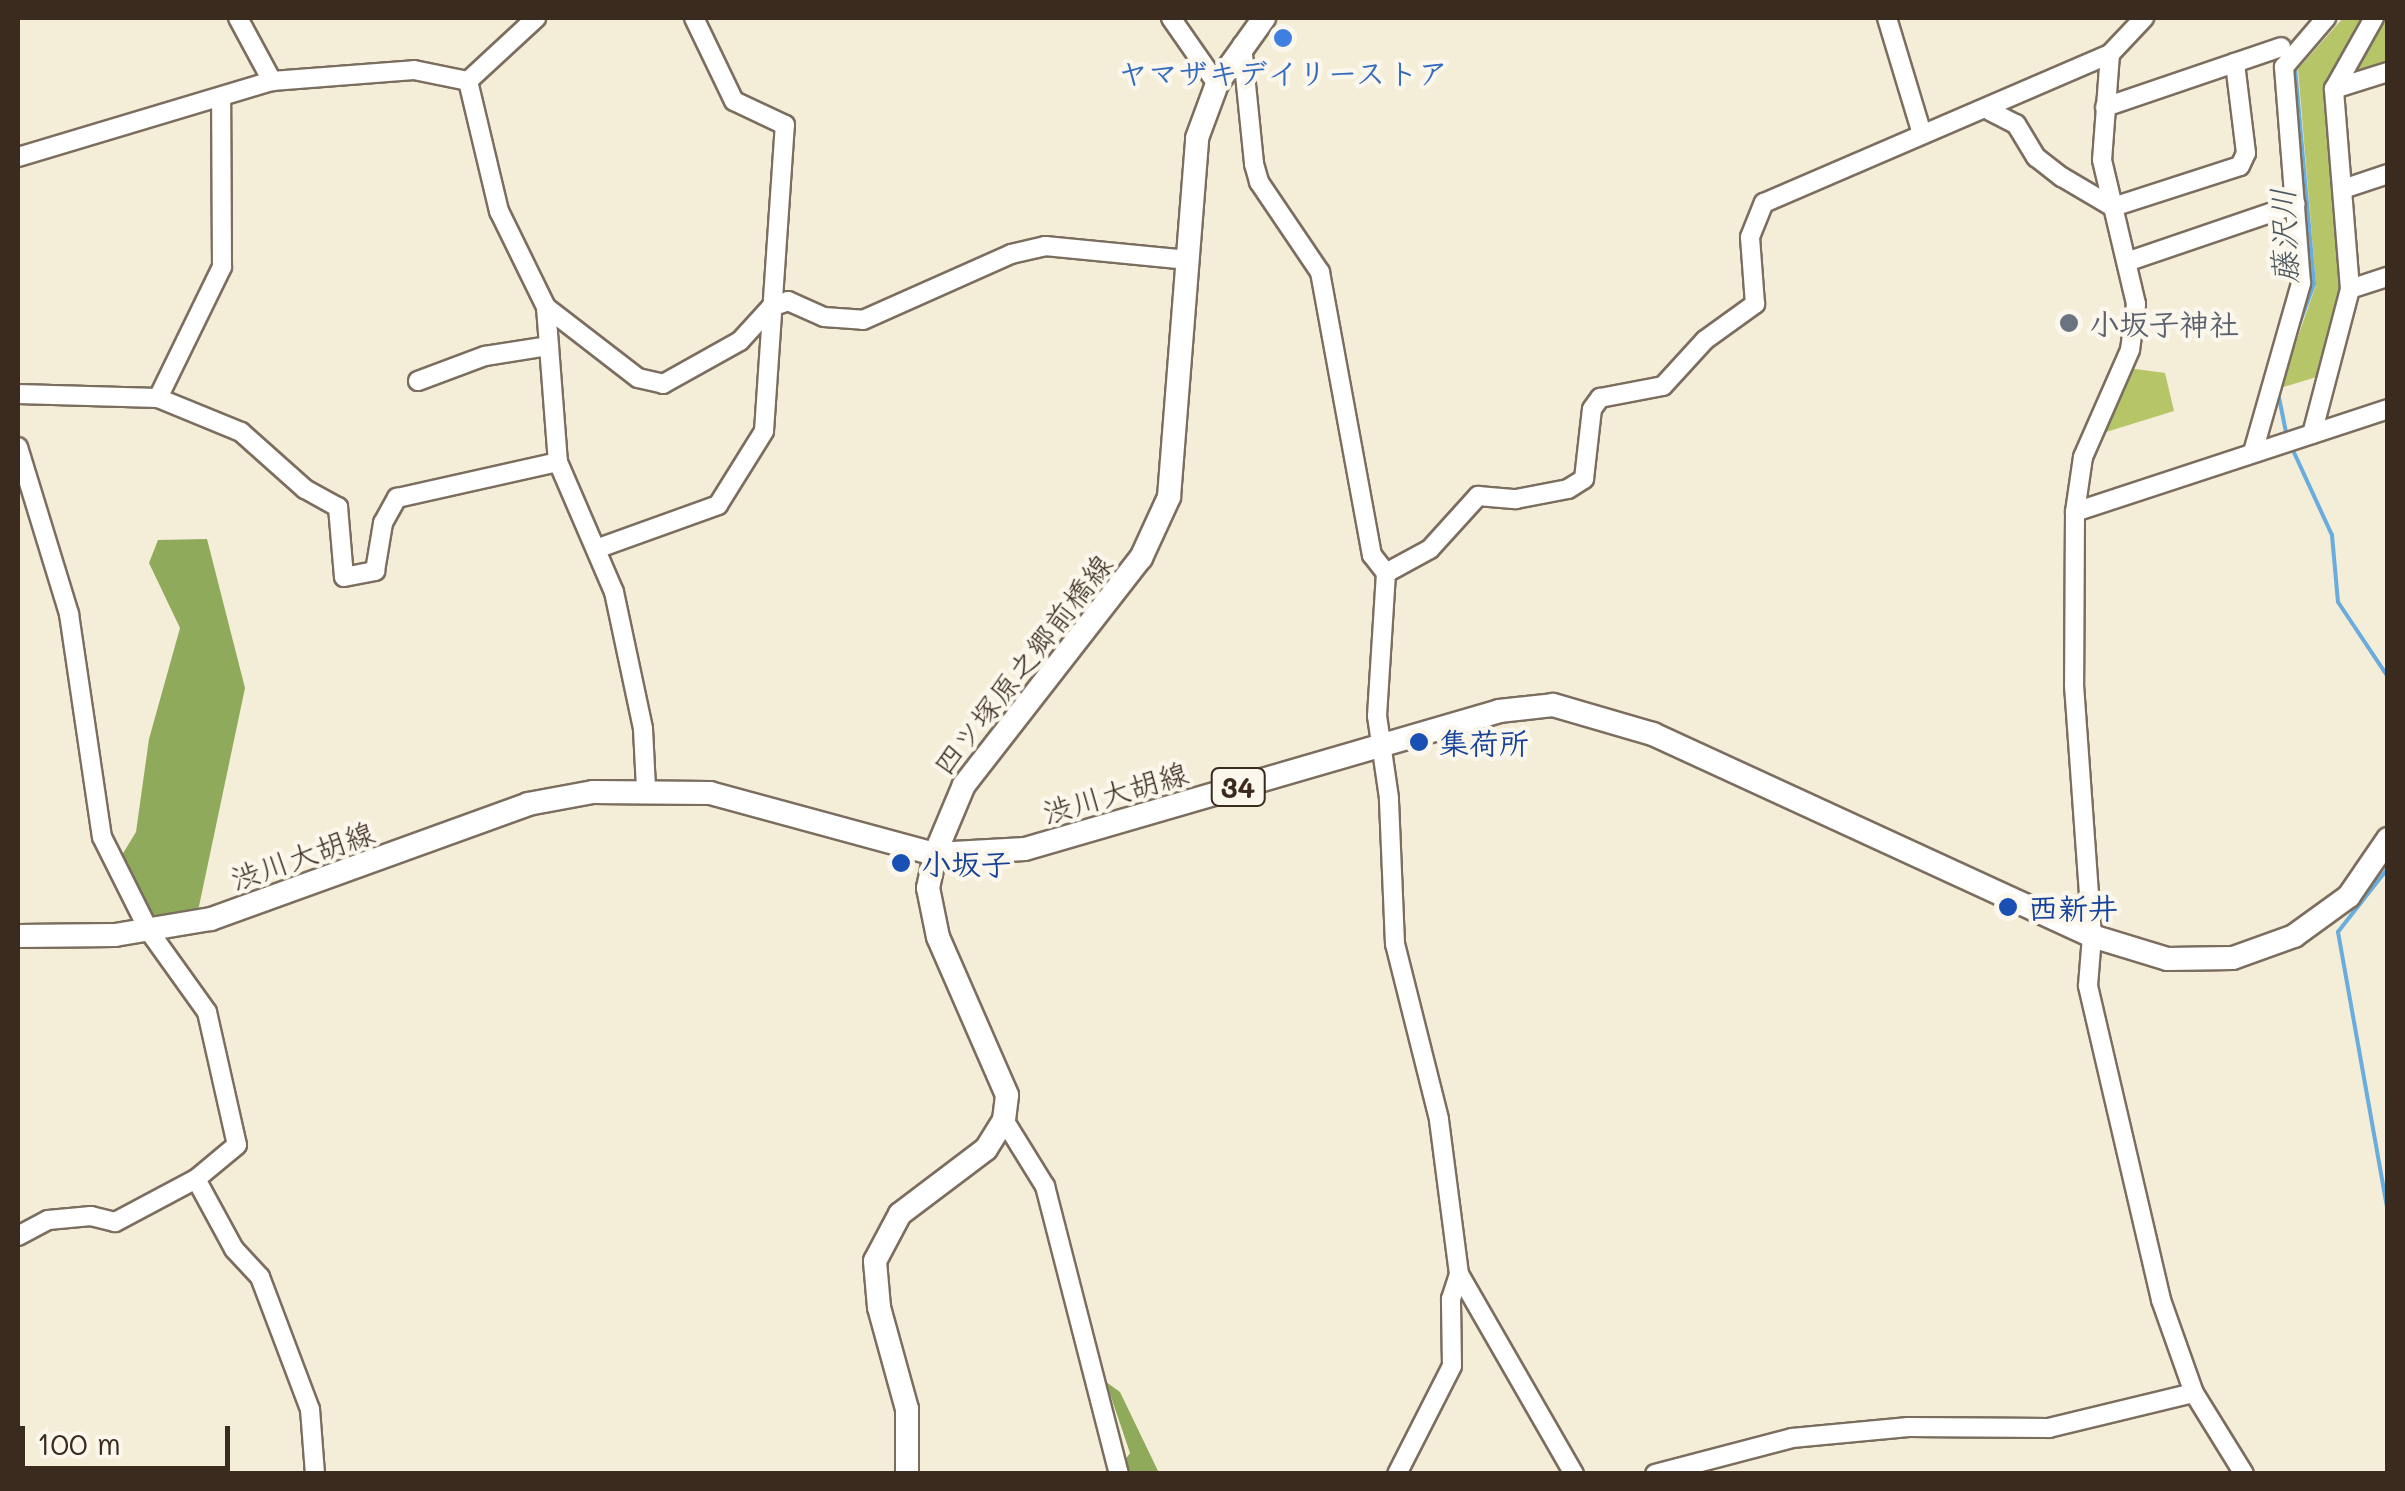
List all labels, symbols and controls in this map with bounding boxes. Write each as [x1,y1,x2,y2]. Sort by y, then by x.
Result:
marker: ヤマザキデイリーストア [1272,27,1294,49]
place label: ヤマザキデイリーストア [1118,54,1448,90]
water label: 藤沢川 [2262,187,2304,285]
place label: 小坂子神社 [2089,305,2239,341]
marker: 小坂子神社 [2058,312,2080,334]
street label: 四ツ塚原之郷前橋線 [925,547,1119,781]
place label: 集荷所 [1439,724,1529,760]
marker: 集荷所 [1408,731,1430,753]
street label: 渋川大胡線 [1038,754,1192,830]
road number: 34 [1210,764,1266,810]
street label: 渋川大胡線 [225,814,379,896]
place label: 小坂子 [921,845,1011,881]
marker: 小坂子 [890,852,912,874]
place label: 西新井 [2028,889,2118,925]
marker: 西新井 [1997,896,2019,918]
scale bar [25,1406,235,1468]
text: 100 m [37,1423,121,1463]

